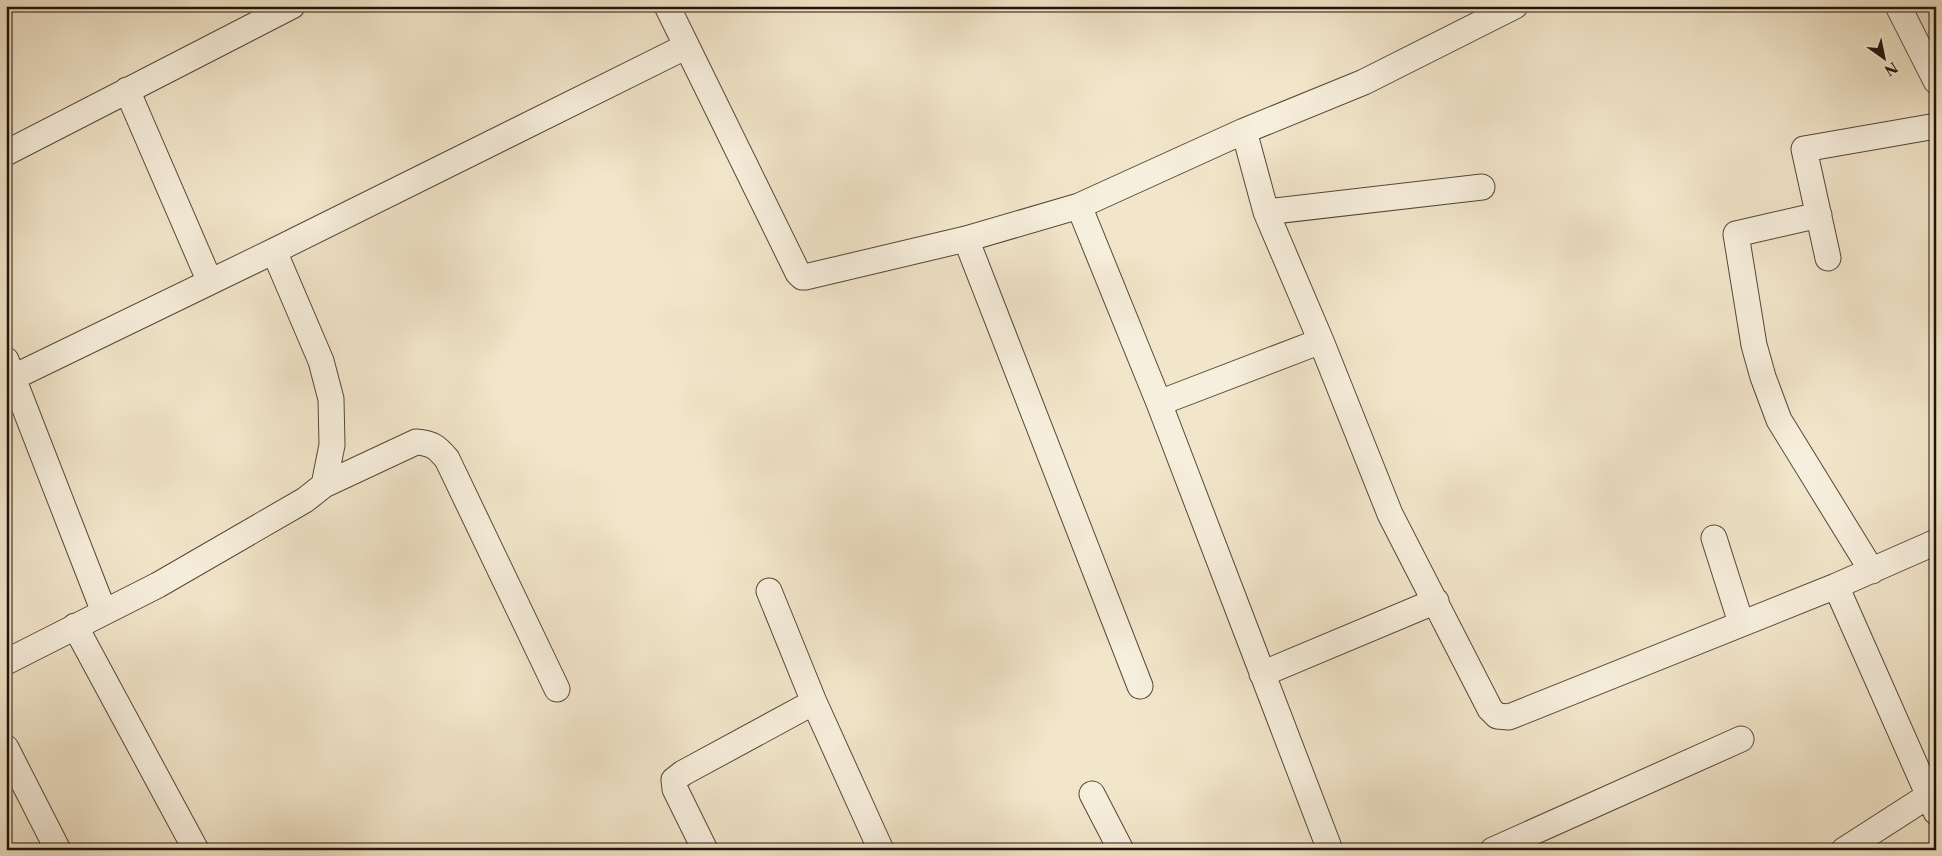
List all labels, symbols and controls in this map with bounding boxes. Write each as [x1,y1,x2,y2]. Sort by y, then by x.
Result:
north arrow [1860,32,1910,82]
text: N [1881,58,1901,80]

